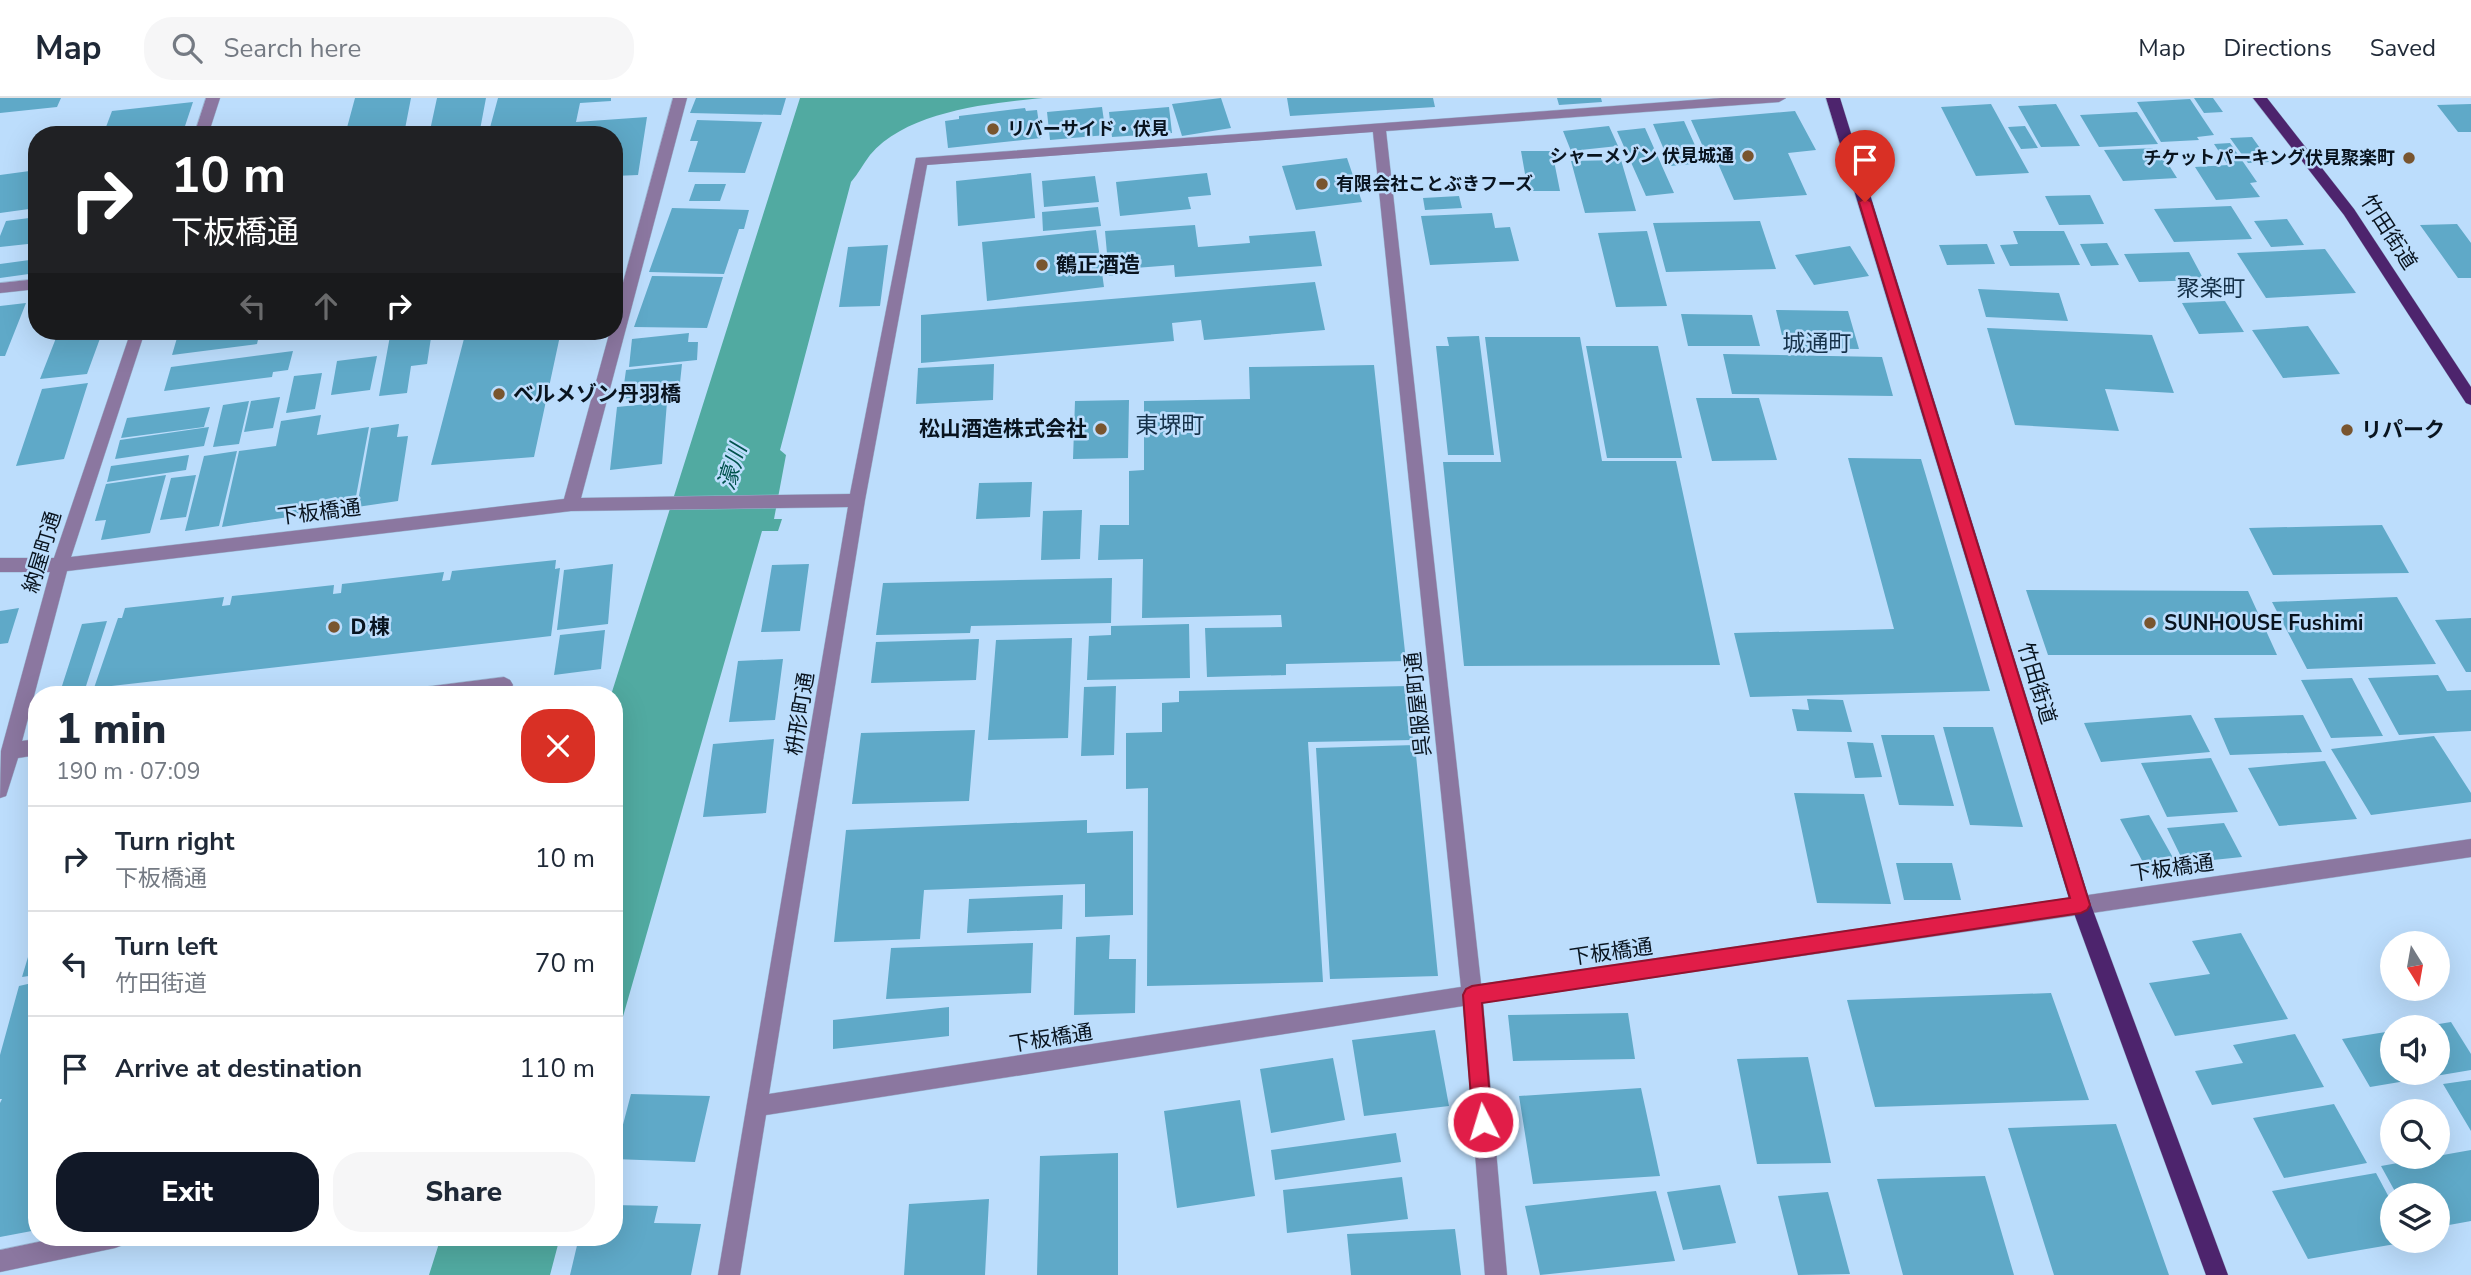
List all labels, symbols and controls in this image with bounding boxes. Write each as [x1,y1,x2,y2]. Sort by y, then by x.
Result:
search box [144,17,634,80]
text: Map [35,26,102,71]
icon: search [168,29,206,67]
text: Search here [224,31,361,66]
text: Map [2138,32,2185,64]
text: Directions [2223,32,2332,64]
text: Saved [2370,32,2436,64]
place label: リバーサイド・伏見 [1007,117,1169,141]
marker: リバーサイド・伏見 [985,121,1001,137]
pin [1835,130,1895,202]
icon: arrive [1846,141,1884,179]
text: 10 m [171,142,286,209]
place label: シャーメゾン 伏見城通 [1550,144,1734,168]
place label: チケットパーキング伏見聚楽町 [2144,146,2395,170]
marker: シャーメゾン 伏見城通 [1740,148,1756,164]
marker: チケットパーキング伏見聚楽町 [2401,150,2417,166]
icon: right [56,154,147,245]
place label: 有限会社ことぶきフーズ [1336,172,1533,196]
marker: 有限会社ことぶきフーズ [1314,176,1330,192]
street label: 竹田街道 [2354,189,2424,275]
text: 下板橋通 [171,211,299,254]
place label: 鶴正酒造 [1056,251,1140,279]
marker: 鶴正酒造 [1034,257,1050,273]
district label: 聚楽町 [2177,273,2246,304]
icon: left [234,287,272,325]
icon: ahead [307,287,345,325]
icon: right [380,287,418,325]
district label: 城通町 [1783,328,1852,359]
place label: ベルメゾン丹羽橋 [513,380,681,408]
marker: ベルメゾン丹羽橋 [491,386,507,402]
district label: 東堺町 [1136,410,1205,441]
place label: 松山酒造株式会社 [919,415,1087,443]
place label: リパーク [2361,416,2445,444]
marker: 松山酒造株式会社 [1093,421,1109,437]
marker: リパーク [2339,422,2355,438]
water label: 濠川 [711,438,755,494]
street label: 下板橋通 [276,493,362,531]
street label: 納屋町通 [16,508,68,596]
place label: SUNHOUSE Fushimi [2164,609,2363,637]
place label: Ｄ棟 [348,613,390,641]
marker: SUNHOUSE Fushimi [2142,615,2158,631]
marker: Ｄ棟 [326,619,342,635]
street label: 竹田街道 [2011,639,2063,727]
street label: 呉服屋町通 [1399,650,1437,758]
street label: 枡形町通 [780,670,820,758]
text: 1 min [56,701,166,758]
button: close [521,709,595,783]
text: 190 m · 07:09 [56,756,201,787]
text: Turn right [115,824,234,859]
icon: right [56,840,94,878]
text: 10 m [535,841,595,876]
street label: 下板橋通 [2128,848,2216,888]
text: 下板橋通 [115,863,207,894]
text: Turn left [115,929,218,964]
north arrow [2380,931,2450,1001]
map controls [2380,931,2450,1253]
street label: 下板橋通 [1567,932,1655,972]
icon: left [56,945,94,983]
text: 70 m [535,946,595,981]
text: 竹田街道 [115,968,207,999]
button: sound [2380,1015,2450,1085]
street label: 下板橋通 [1007,1018,1095,1058]
icon: arrive [56,1050,94,1088]
text: Arrive at destination [115,1051,362,1086]
text: 110 m [519,1051,595,1086]
position arrow [1446,1085,1520,1159]
button: search [2380,1099,2450,1169]
button: Exit [56,1152,319,1232]
button: Share [333,1152,595,1232]
button: layers [2380,1183,2450,1253]

